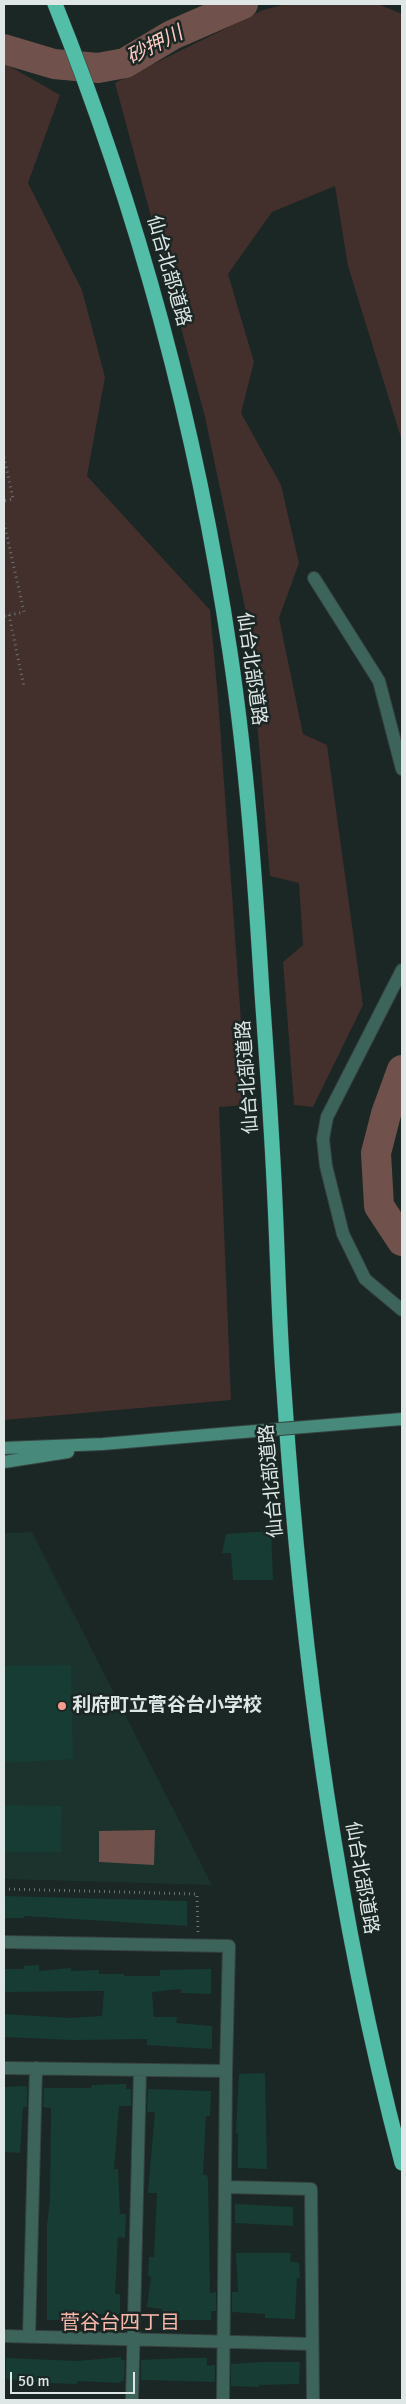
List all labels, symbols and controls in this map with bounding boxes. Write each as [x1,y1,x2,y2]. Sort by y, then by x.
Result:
water label: 砂押川 [123,22,187,70]
street label: 仙台北部道路 [141,213,195,329]
street label: 仙台北部道路 [232,611,270,727]
street label: 仙台北部道路 [233,1019,263,1135]
street label: 仙台北部道路 [256,1423,288,1539]
place label: 利府町立菅谷台小学校 [72,1695,262,1717]
marker: 利府町立菅谷台小学校 [56,1700,68,1712]
street label: 仙台北部道路 [340,1820,382,1936]
district label: 菅谷台四丁目 [60,2312,180,2336]
scale bar [12,2362,138,2394]
text: 50 m [18,2372,49,2390]

